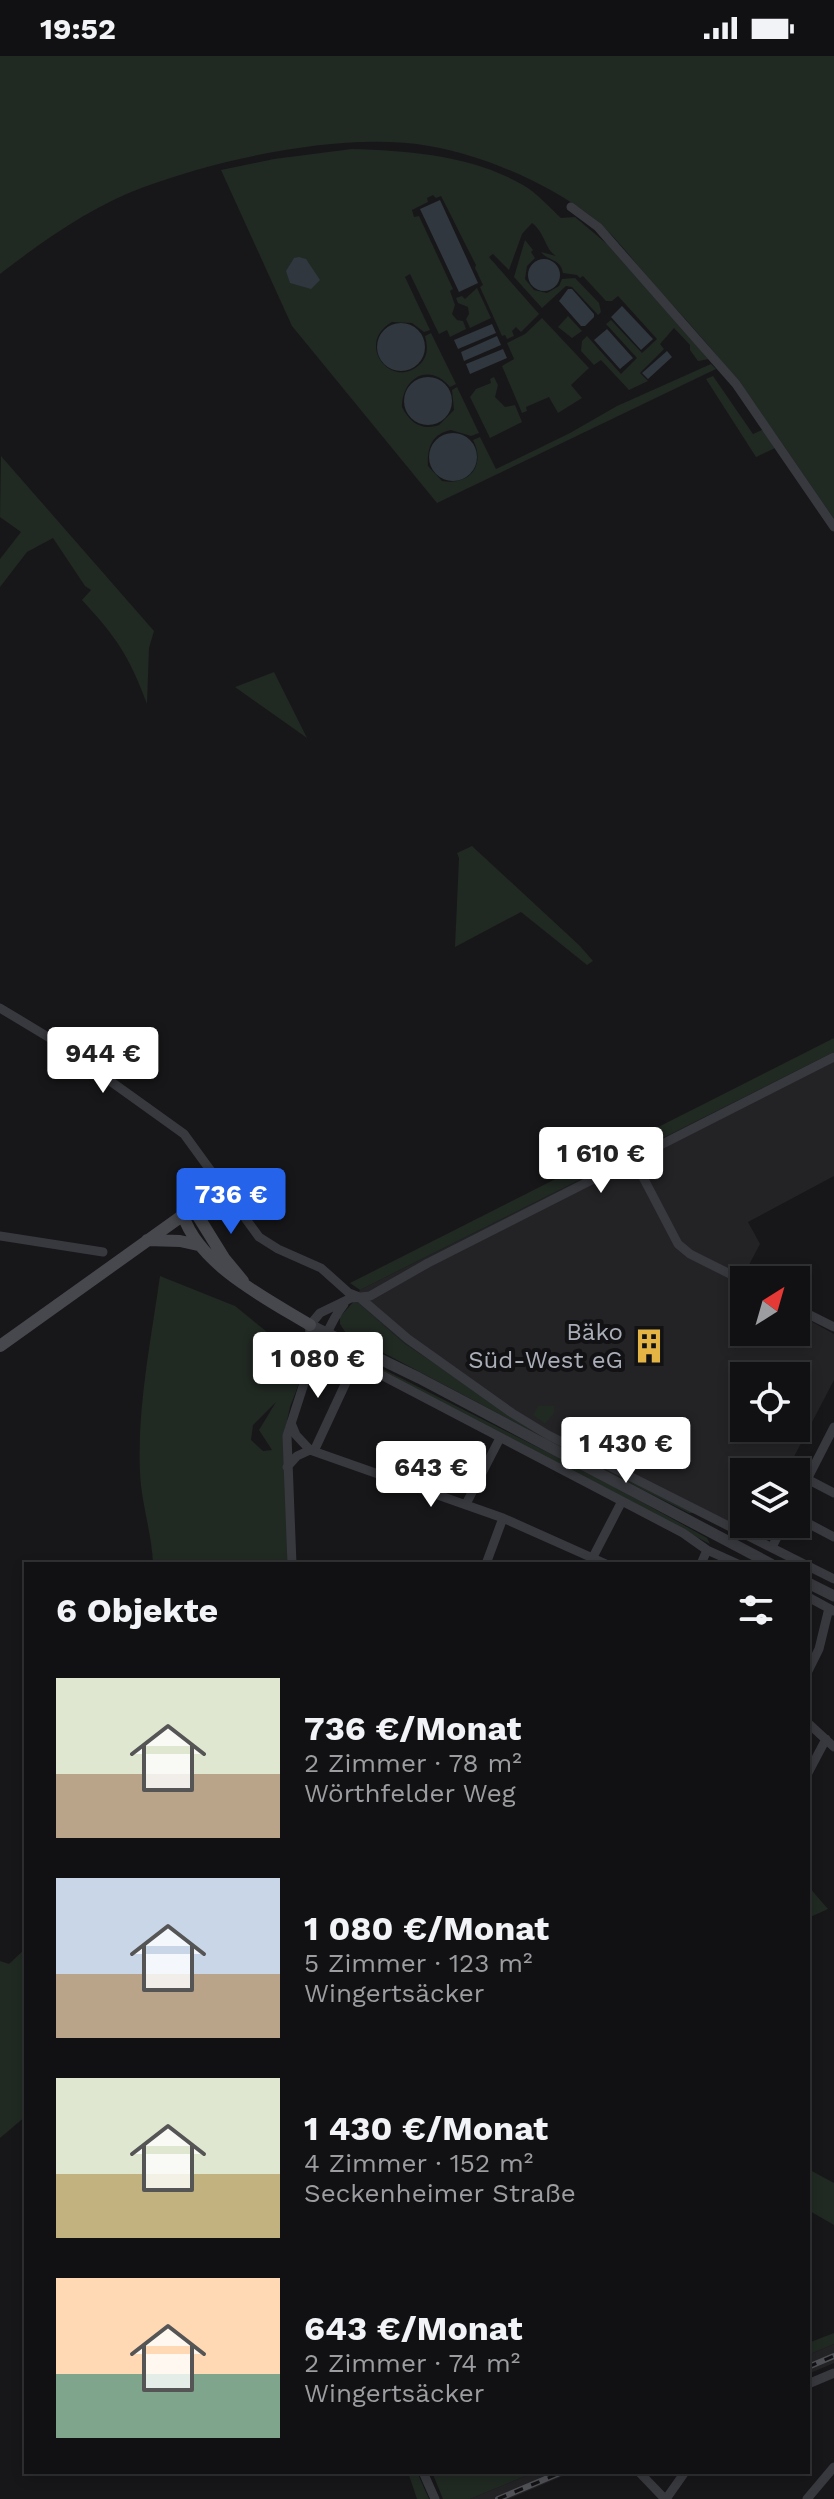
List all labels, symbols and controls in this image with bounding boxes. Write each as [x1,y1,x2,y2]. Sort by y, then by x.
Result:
text: 19:52 [40,11,116,46]
pin: 944 € [47,1027,159,1095]
text: 944 € [65,1038,141,1068]
pin: 1 610 € [527,1127,675,1195]
text: 1 610 € [557,1138,645,1168]
pin: 736 € [175,1168,287,1236]
text: 736 € [195,1179,267,1209]
north arrow [730,1266,810,1346]
map controls [730,1266,810,1538]
place label: Bäko Süd-West eG [468,1318,623,1374]
building icon: Bäko Süd-West eG [630,1327,668,1365]
pin: 1 080 € [244,1332,392,1400]
text: 1 080 € [271,1343,365,1373]
button: locate [730,1362,810,1442]
pin: 1 430 € [552,1417,700,1485]
text: 1 430 € [579,1428,673,1458]
pin: 643 € [375,1441,487,1509]
text: 643 € [394,1452,468,1482]
button: layers [730,1458,810,1538]
icon: filters [734,1588,778,1632]
text: 6 Objekte [56,1590,218,1630]
text: 736 €/Monat [304,1708,521,1748]
icon: home [120,1710,216,1806]
text: 2 Zimmer · 78 m² [304,1748,522,1778]
text: Wörthfelder Weg [304,1778,516,1808]
text: 1 080 €/Monat [304,1908,549,1948]
icon: home [120,1910,216,2006]
text: 5 Zimmer · 123 m² [304,1948,533,1978]
text: Wingertsäcker [304,1978,484,2008]
text: 1 430 €/Monat [304,2108,548,2148]
icon: home [120,2110,216,2206]
text: 4 Zimmer · 152 m² [304,2148,533,2178]
text: Seckenheimer Straße [304,2178,576,2208]
text: 643 €/Monat [304,2308,523,2348]
icon: home [120,2310,216,2406]
text: 2 Zimmer · 74 m² [304,2348,520,2378]
text: Wingertsäcker [304,2378,484,2408]

